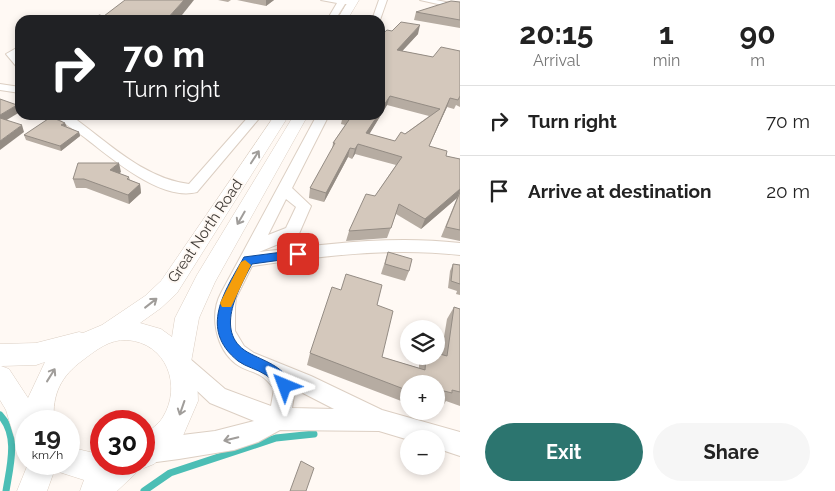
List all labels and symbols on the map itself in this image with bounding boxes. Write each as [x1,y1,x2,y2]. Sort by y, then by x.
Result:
one-way arrow [249,150,260,164]
street label: Great North Road [164,176,246,286]
one-way arrow [236,210,246,224]
pin [277,233,319,275]
one-way arrow [144,298,158,308]
position arrow [258,359,310,411]
one-way arrow [46,368,57,382]
one-way arrow [177,400,186,415]
speed limit sign: 30 [90,410,155,475]
one-way arrow [224,435,240,444]

